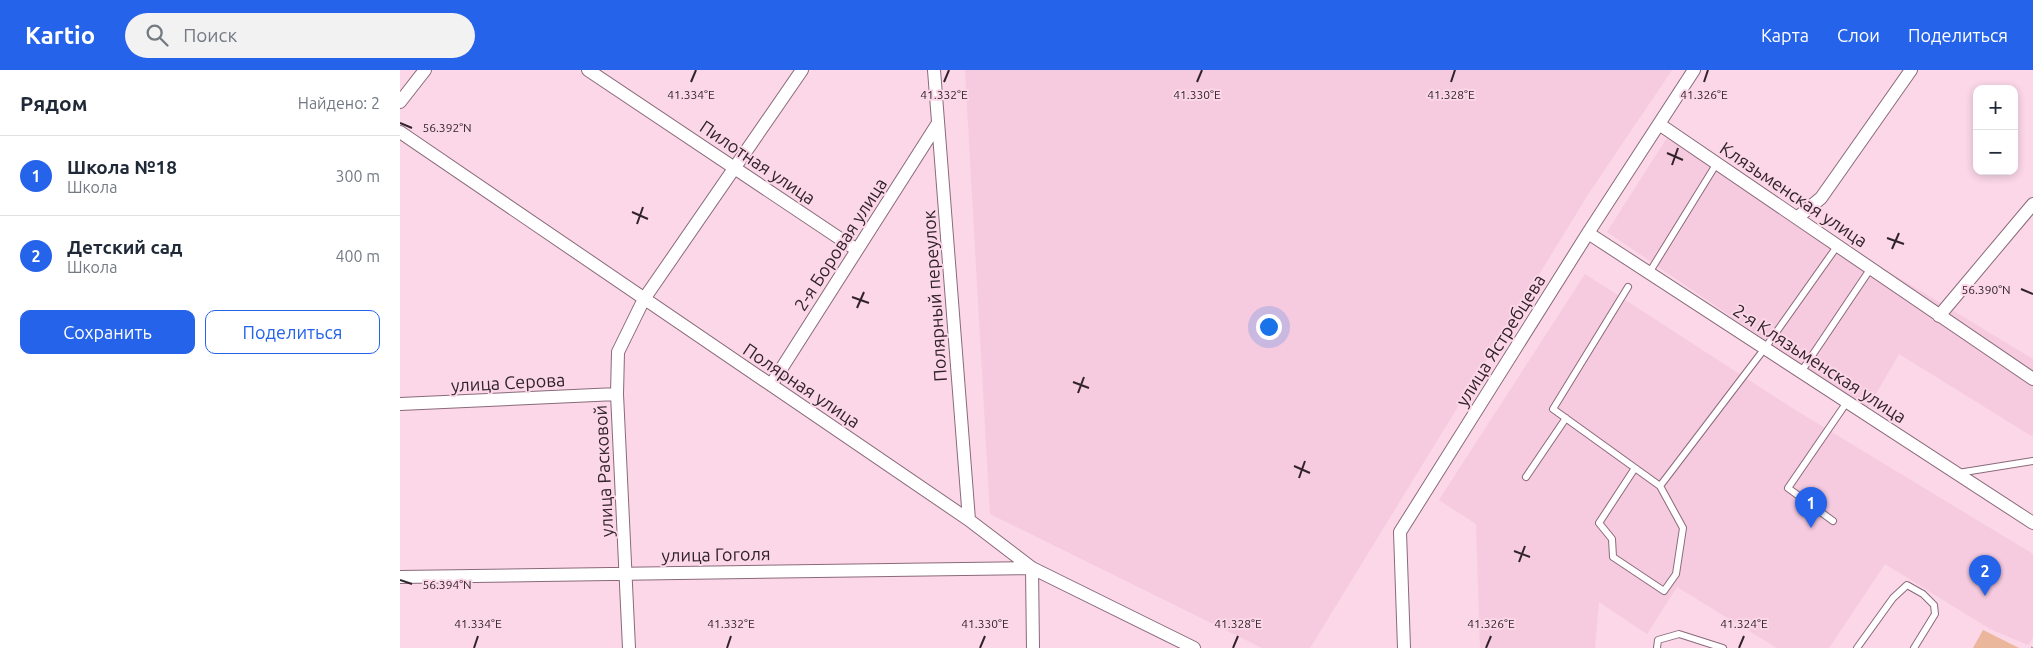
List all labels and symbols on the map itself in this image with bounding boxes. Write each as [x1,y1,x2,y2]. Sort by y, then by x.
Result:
text: 41.334°E [667,88,715,101]
text: 41.332°E [920,88,968,101]
text: 41.330°E [1173,88,1221,101]
text: 41.328°E [1427,88,1475,101]
text: 41.326°E [1680,88,1728,101]
street label: Пилотная улица [696,116,820,208]
text: 56.392°N [422,121,472,134]
street label: Клязьменская улица [1717,137,1871,251]
street label: 2-я Боровая улица [790,174,890,314]
street label: Полярный переулок [918,210,950,382]
street label: улица Ястребцева [1451,270,1549,410]
text: 56.390°N [1961,283,2011,296]
street label: 2-я Клязьменская улица [1730,300,1910,426]
your location [1256,314,1282,340]
street label: Полярная улица [740,339,864,431]
street label: улица Серова [450,369,566,395]
street label: улица Расковой [590,404,616,538]
pin: 1 [1795,487,1827,528]
street label: улица Гоголя [661,543,771,565]
pin: 2 [1969,555,2001,596]
text: 56.394°N [422,578,472,591]
text: 41.334°E [454,617,502,630]
text: 41.332°E [707,617,755,630]
text: 41.330°E [961,617,1009,630]
text: 41.328°E [1214,617,1262,630]
text: 41.326°E [1467,617,1515,630]
text: 41.324°E [1720,617,1768,630]

